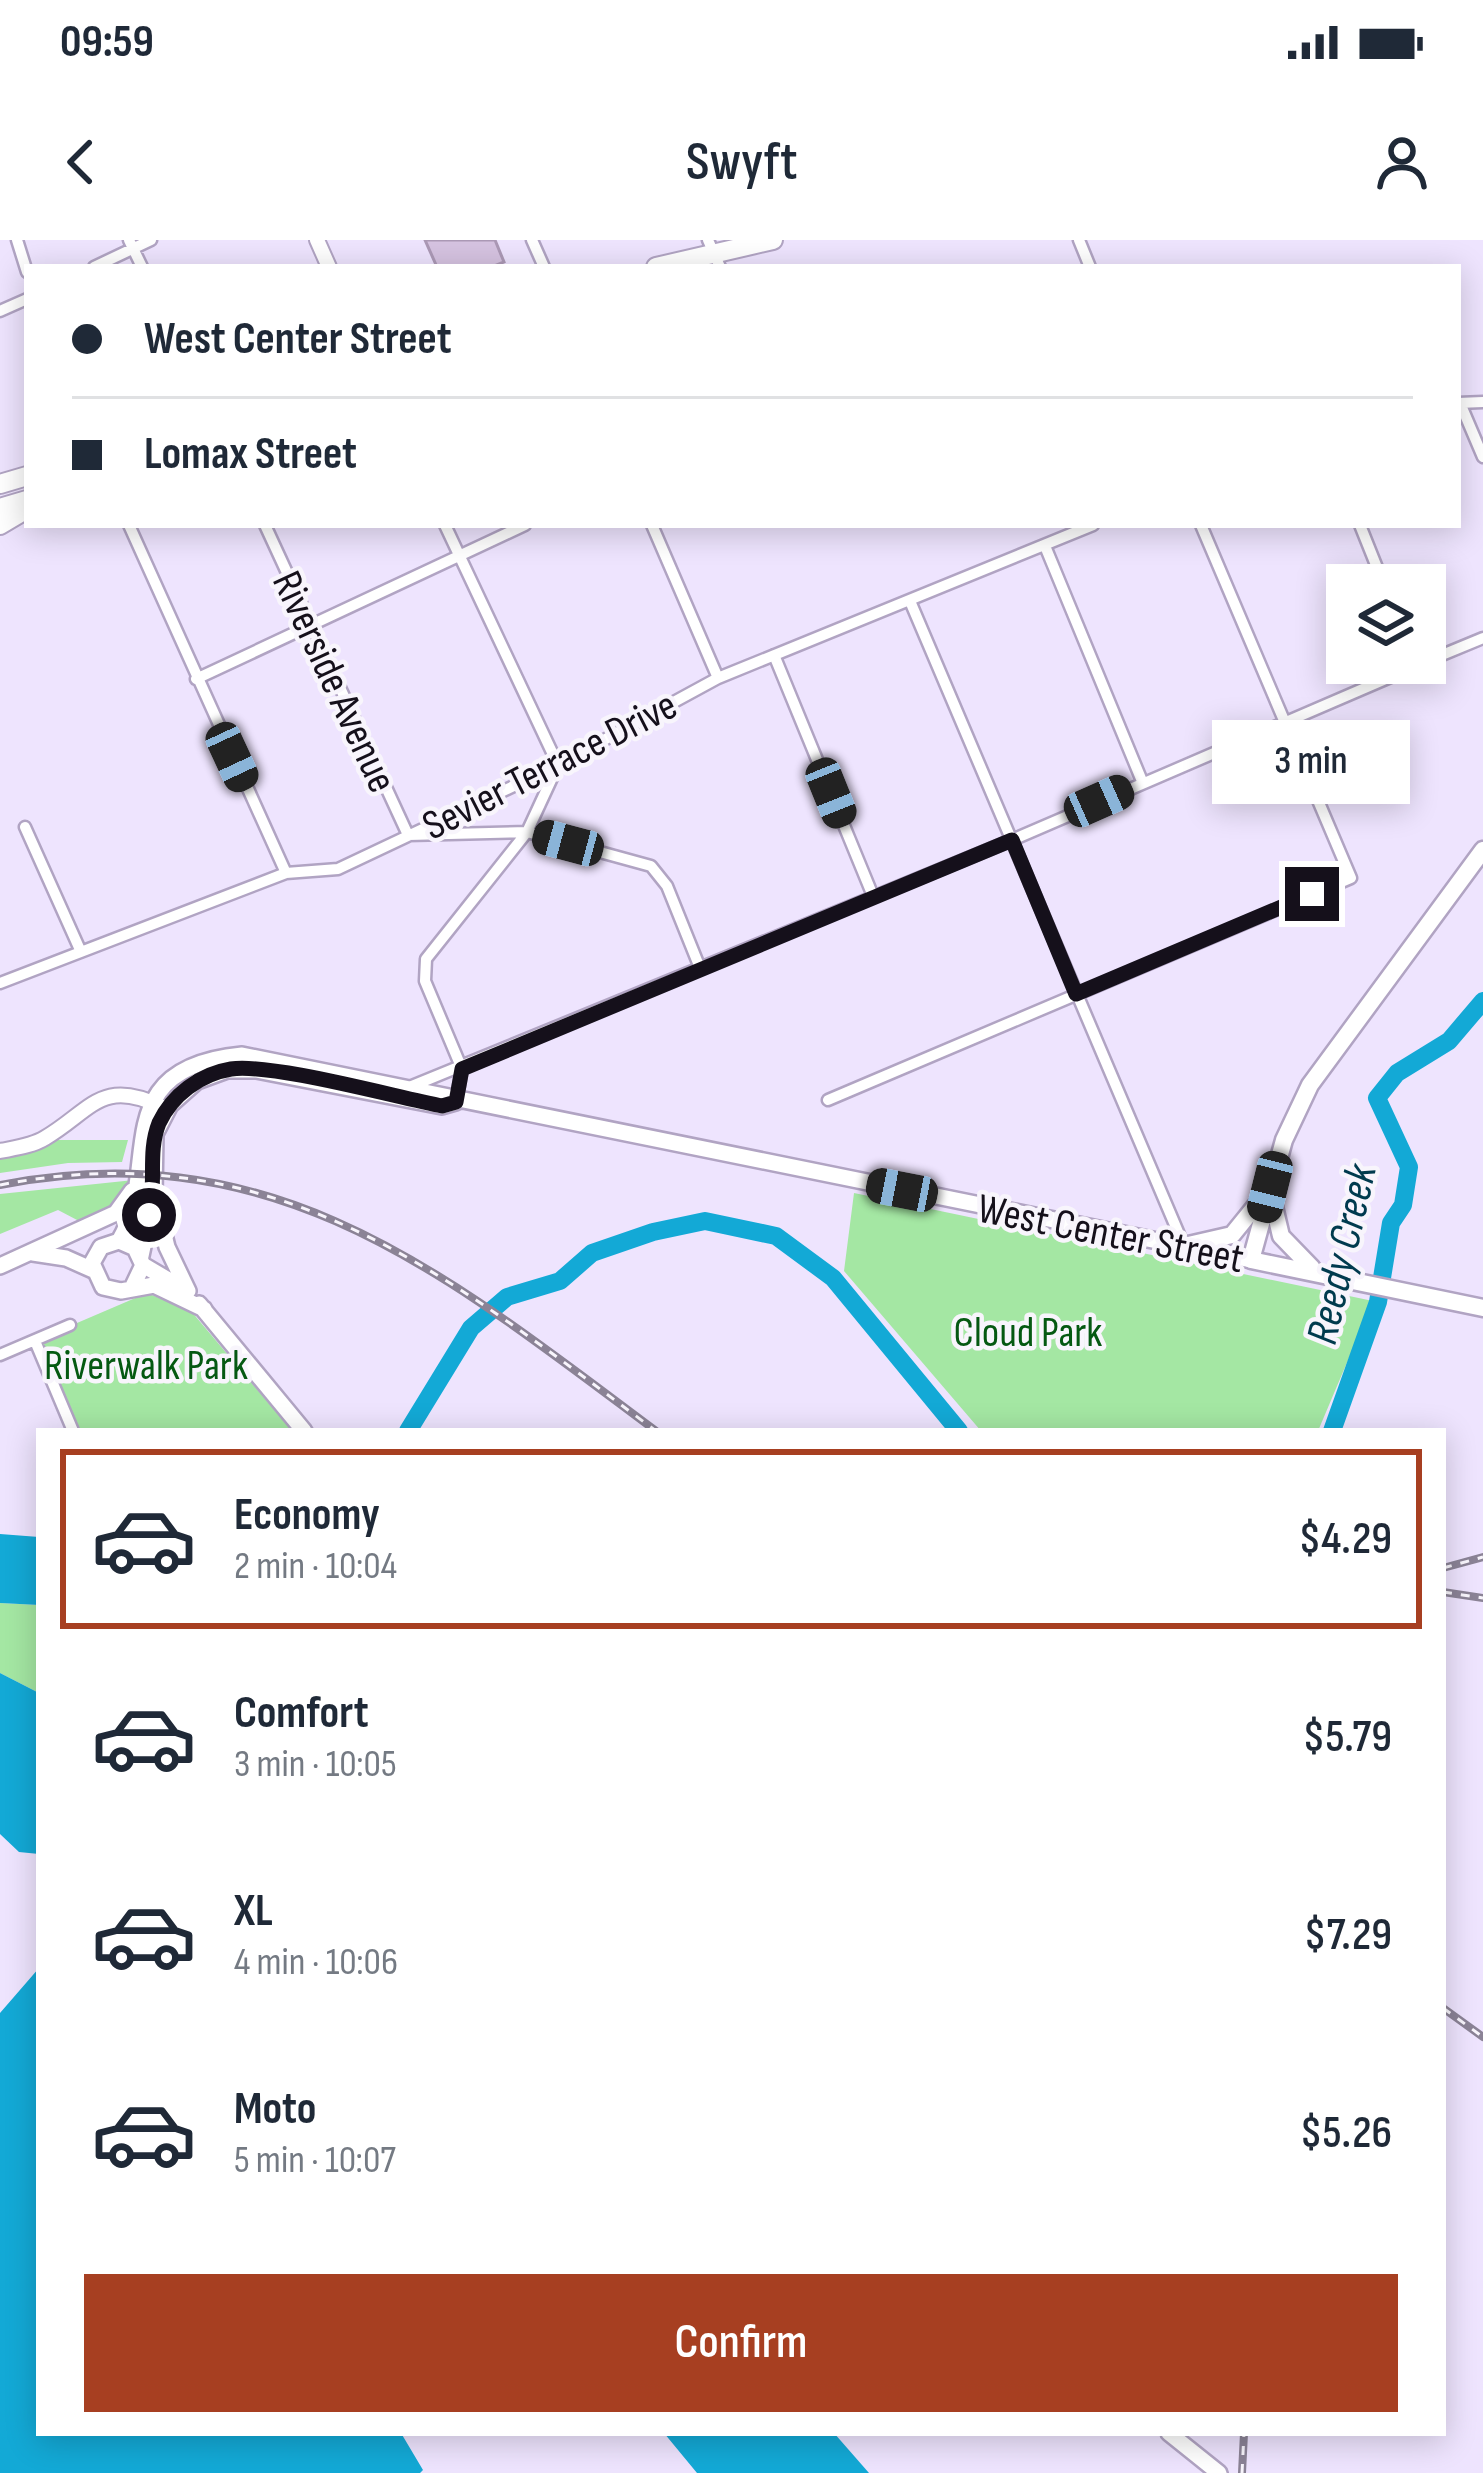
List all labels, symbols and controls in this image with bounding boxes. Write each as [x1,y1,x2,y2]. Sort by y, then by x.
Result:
text: 09:59 [60,15,154,70]
icon: back [48,129,114,195]
icon: person [1369,129,1435,195]
text: Swyft [686,130,797,195]
text: West Center Street [144,312,452,367]
text: Lomax Street [144,427,357,482]
street label: Riverside Avenue [260,563,407,801]
map controls [1326,564,1446,684]
button: layers [1326,564,1446,684]
street label: Sevier Terrace Drive [414,680,686,852]
car [200,717,264,797]
callout: 3 min [1213,720,1411,804]
text: 3 min [1274,738,1348,785]
car [801,753,861,833]
car [1059,770,1139,832]
car [529,816,607,870]
route end [1285,867,1339,921]
car [1244,1148,1296,1226]
water label: Reedy Creek [1295,1158,1390,1350]
car [863,1165,941,1215]
street label: West Center Street [973,1184,1248,1285]
route start [122,1188,176,1242]
park label: Cloud Park [954,1308,1102,1359]
park label: Riverwalk Park [44,1341,248,1392]
icon: car [90,1485,198,1593]
text: Economy [234,1488,380,1543]
text: $4.29 [1298,1512,1392,1567]
text: 2 min · 10:04 [234,1543,397,1590]
icon: car [90,1683,198,1791]
text: Comfort [234,1686,369,1741]
text: $5.79 [1303,1710,1392,1765]
text: 3 min · 10:05 [234,1741,397,1788]
icon: car [90,1881,198,1989]
text: XL [234,1884,273,1939]
text: $7.29 [1304,1908,1392,1963]
text: 4 min · 10:06 [234,1939,398,1986]
icon: car [90,2079,198,2187]
text: Moto [234,2082,316,2137]
text: $5.26 [1300,2106,1392,2161]
text: 5 min · 10:07 [234,2137,396,2184]
button: Confirm [84,2274,1398,2412]

